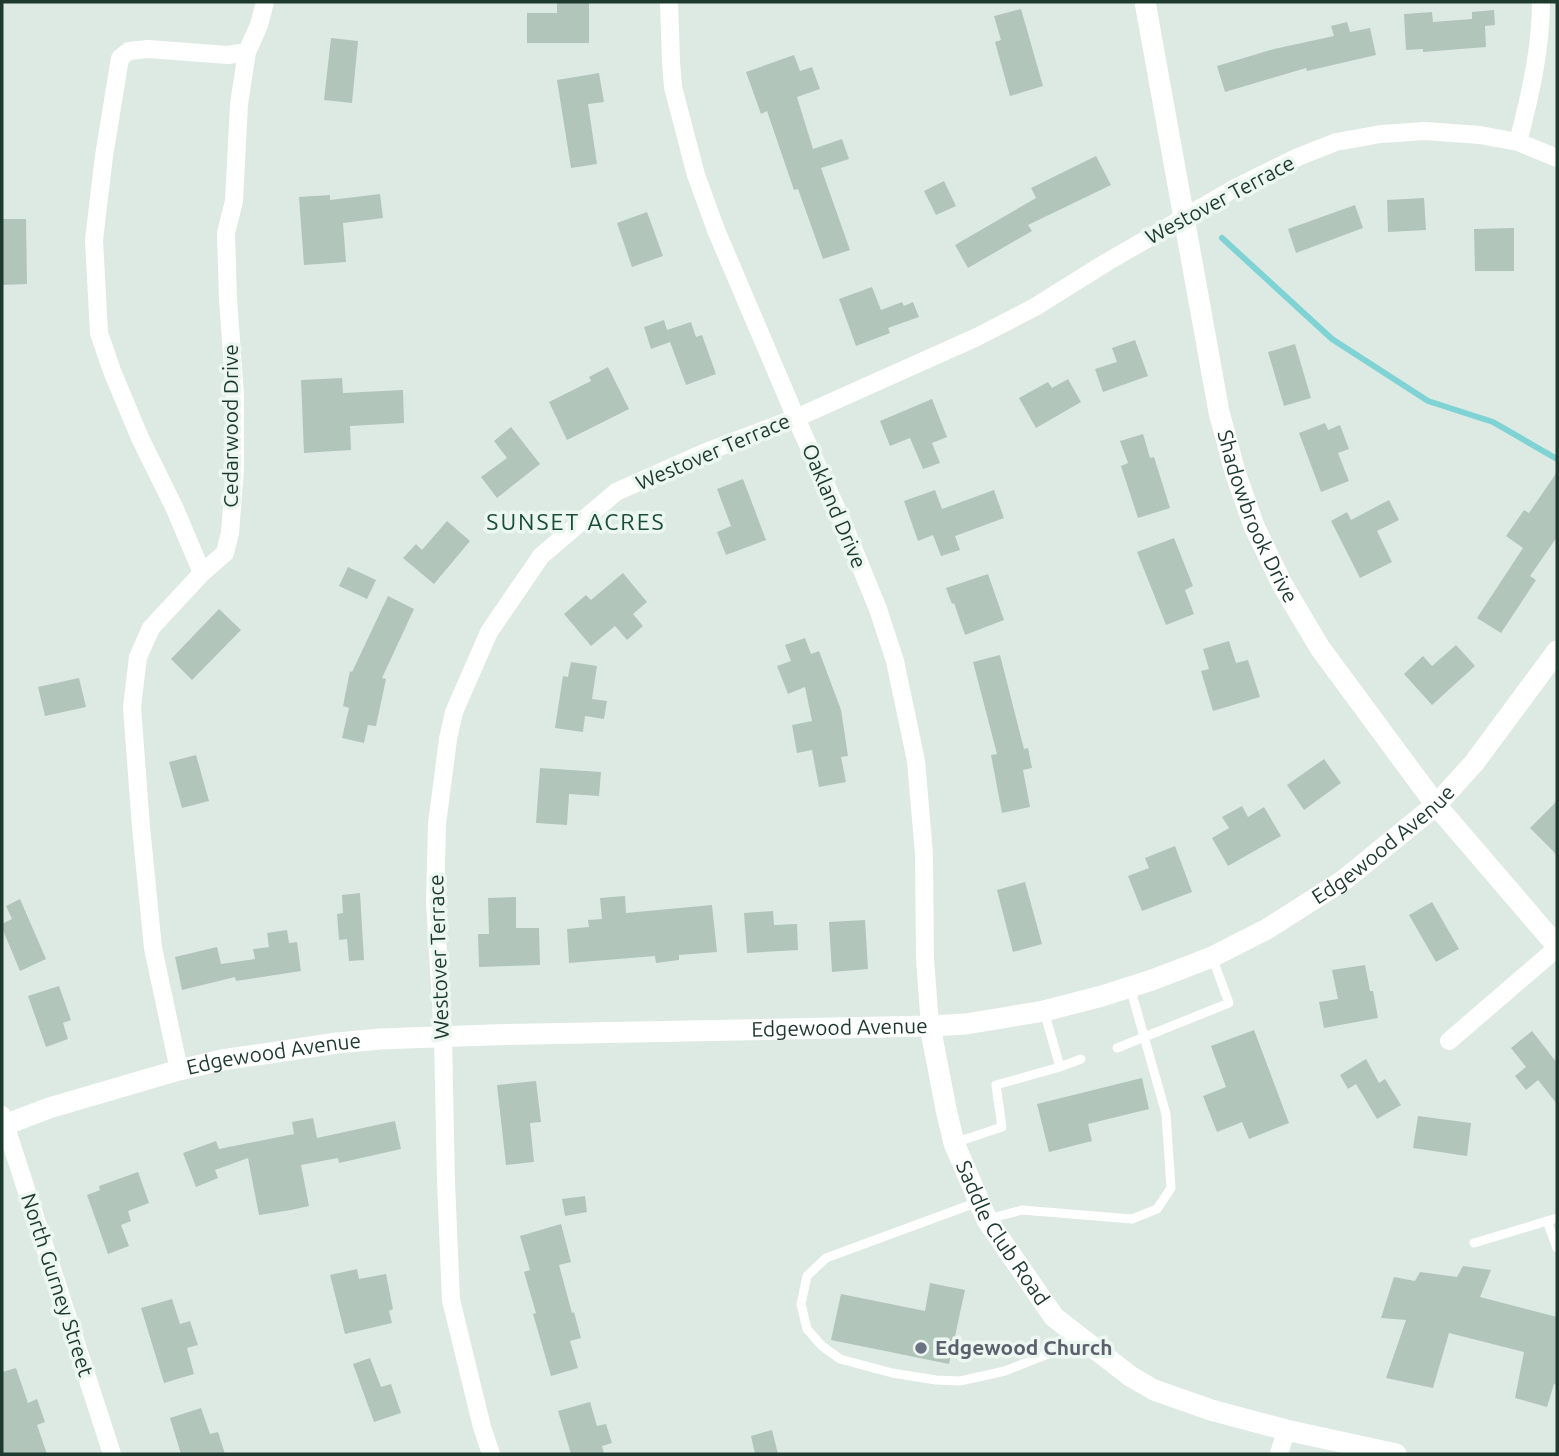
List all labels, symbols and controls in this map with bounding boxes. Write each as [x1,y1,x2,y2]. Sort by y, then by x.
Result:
street label: Westover Terrace [1141,150,1298,248]
street label: Cedarwood Drive [218,344,242,508]
street label: Westover Terrace [632,408,793,494]
street label: Shadowbrook Drive [1213,427,1303,607]
street label: Oakland Drive [798,440,872,571]
district label: SUNSET ACRES [486,509,666,534]
street label: Edgewood Avenue [1307,780,1459,908]
street label: Westover Terrace [423,874,453,1040]
street label: Edgewood Avenue [751,1013,928,1041]
street label: Edgewood Avenue [184,1028,362,1079]
street label: Saddle Club Road [952,1157,1055,1309]
street label: North Gurney Street [17,1190,99,1379]
place label: Edgewood Church [935,1335,1112,1359]
marker: Edgewood Church [913,1340,929,1356]

